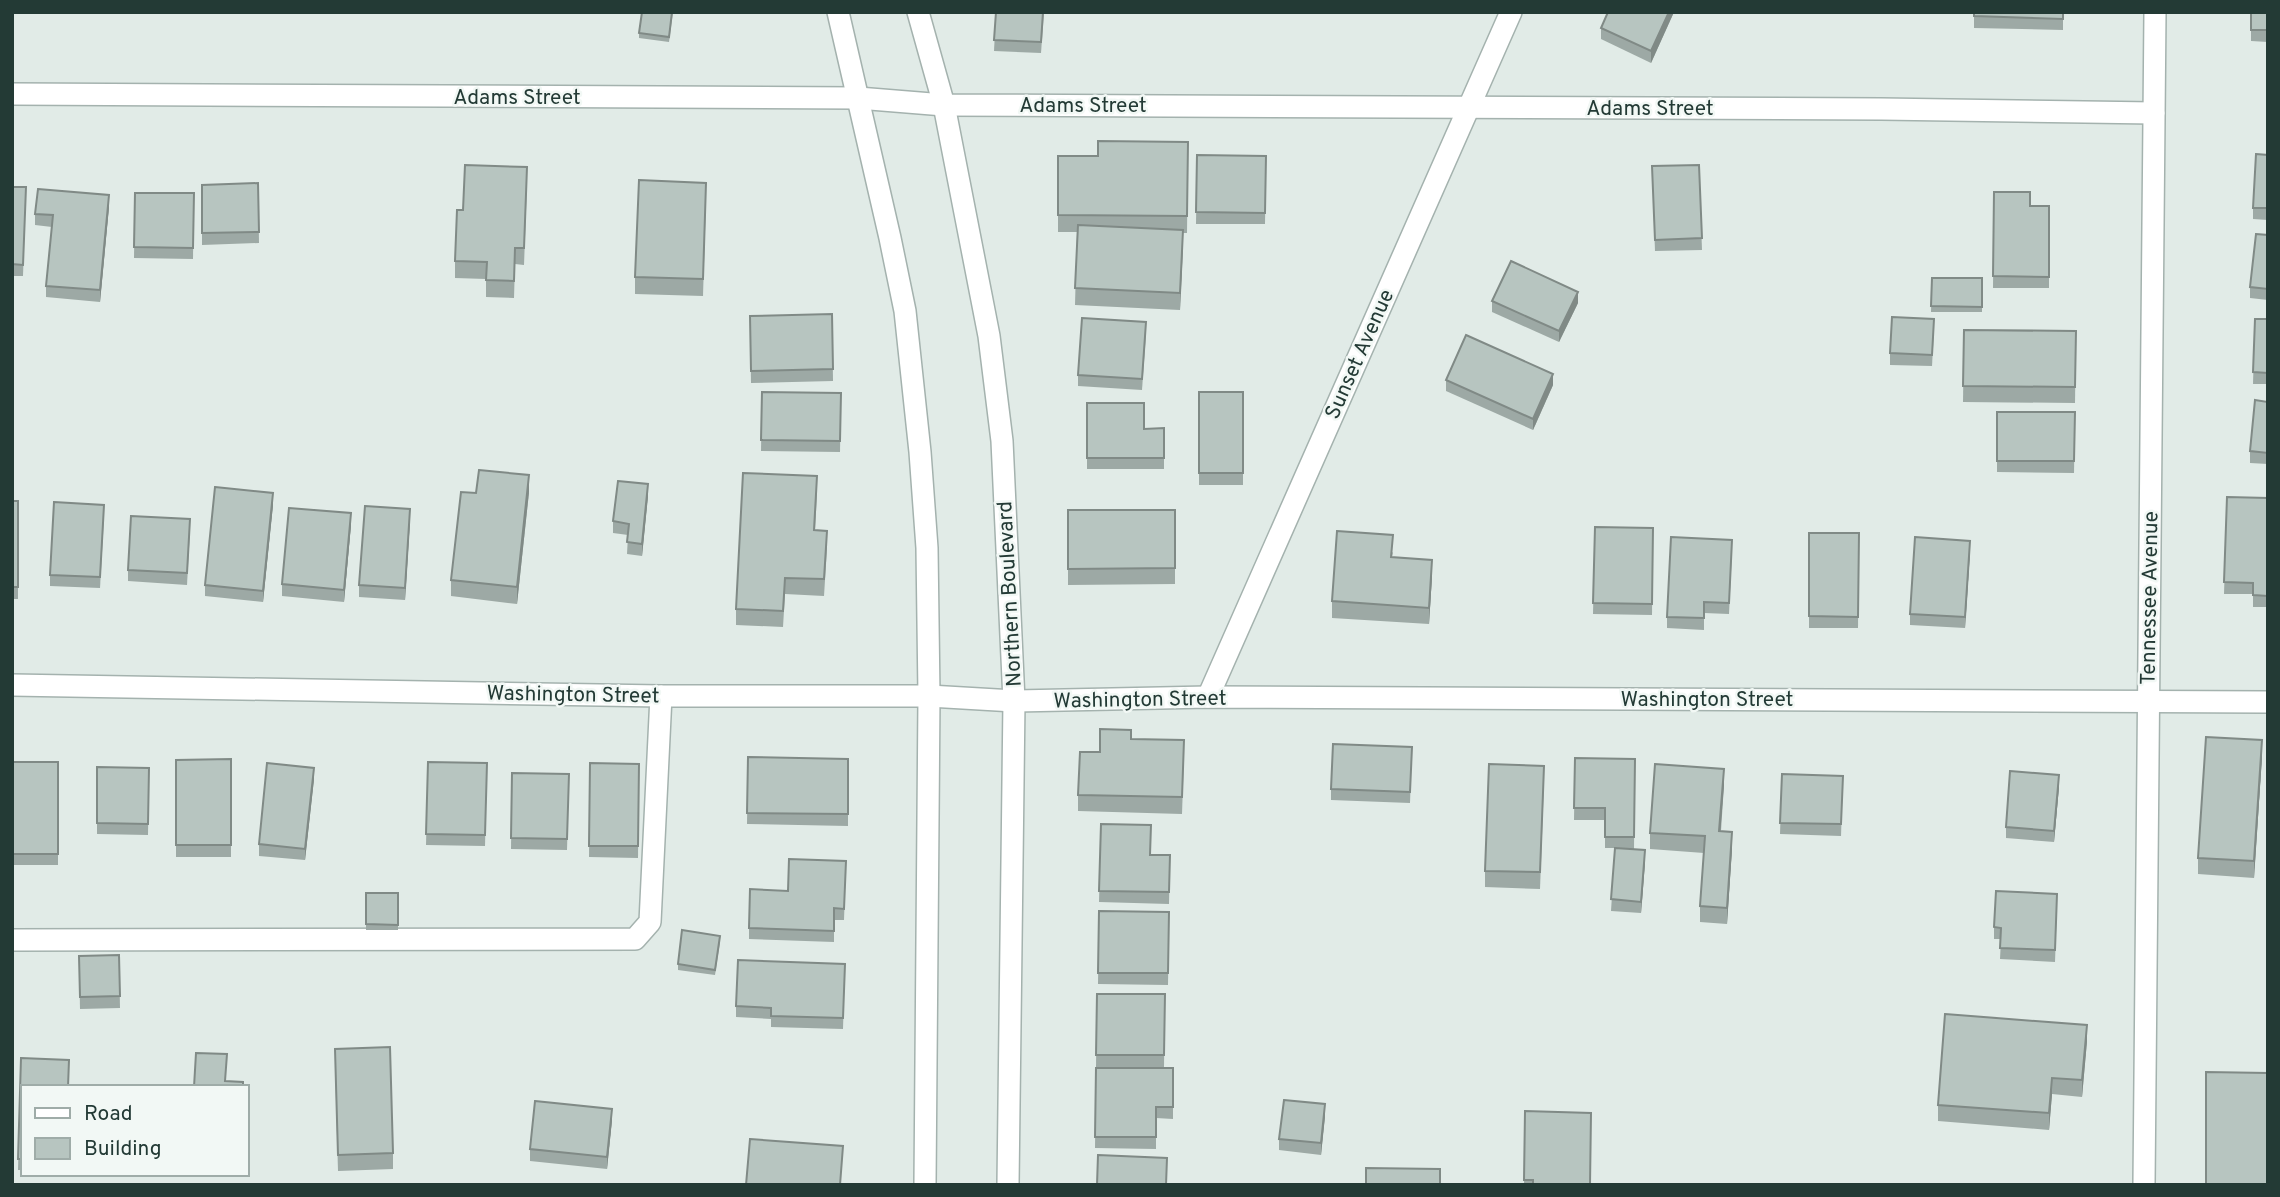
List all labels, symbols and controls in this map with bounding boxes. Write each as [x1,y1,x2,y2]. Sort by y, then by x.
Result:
street label: Adams Street [453,85,581,112]
street label: Adams Street [1019,93,1147,120]
street label: Adams Street [1586,96,1714,123]
street label: Sunset Avenue [1320,285,1401,424]
street label: Northern Boulevard [992,500,1029,687]
street label: Tennessee Avenue [2135,511,2166,685]
street label: Washington Street [486,680,660,711]
street label: Washington Street [1053,685,1227,716]
street label: Washington Street [1620,687,1794,714]
legend [21,1085,248,1176]
text: Road [84,1101,133,1128]
text: Building [84,1136,162,1163]

